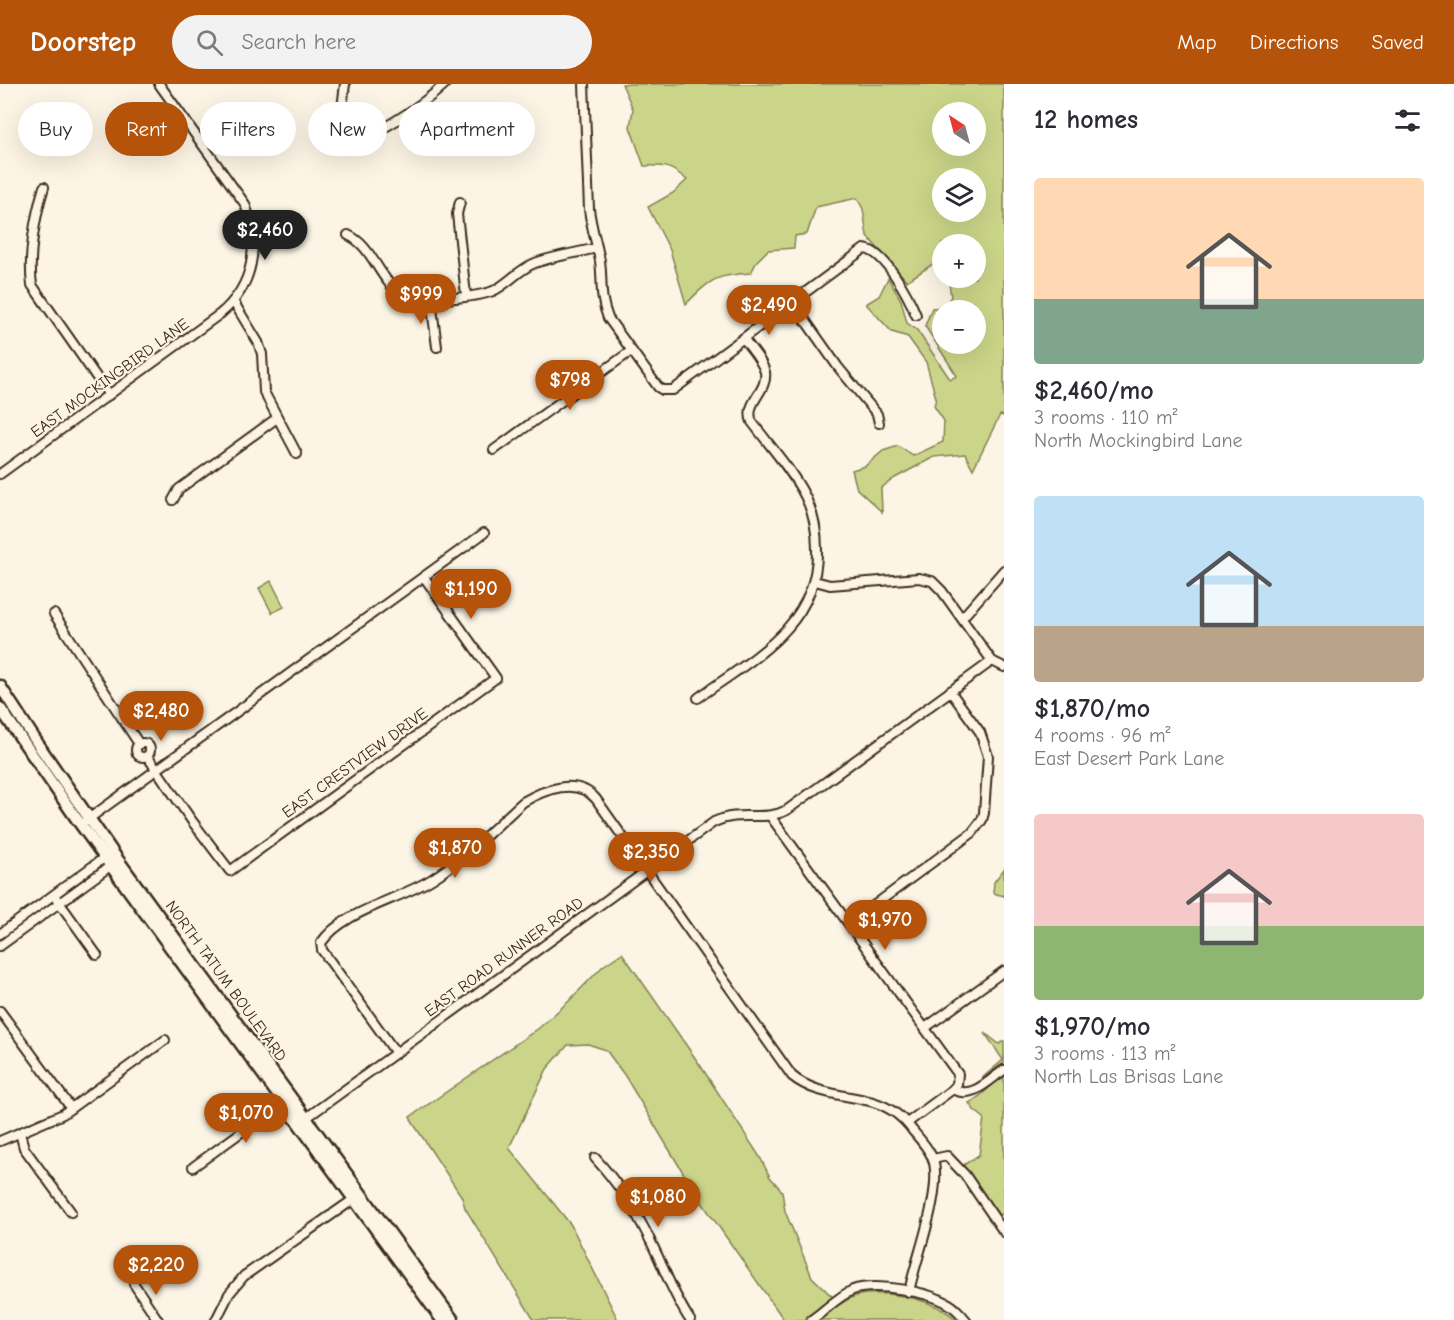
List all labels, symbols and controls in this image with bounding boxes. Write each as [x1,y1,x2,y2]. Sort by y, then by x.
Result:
search box [172,15,592,69]
text: Doorstep [30,26,136,58]
icon: search [193,26,226,59]
text: Search here [241,29,356,55]
text: Map [1177,30,1217,54]
text: Directions [1250,30,1339,54]
text: Saved [1372,30,1424,54]
chip: Buy [18,102,93,156]
chip: Rent [105,102,188,156]
chip: Filters [200,102,296,156]
chip: New [308,102,387,156]
chip: Apartment [399,102,535,156]
north arrow [932,102,986,156]
map controls [932,102,986,354]
icon: filters [1391,104,1424,137]
text: 12 homes [1034,105,1138,135]
button: layers [932,168,986,222]
pin: $2,460 [216,210,314,261]
icon: home [1175,217,1283,325]
text: $2,460 [236,218,294,241]
button: + [932,234,986,288]
pin: $999 [385,274,457,325]
text: $999 [399,282,443,305]
pin: $2,490 [720,285,818,336]
text: $2,490 [740,293,798,316]
button: − [932,300,986,354]
street label: EAST MOCKINGBIRD LANE [28,314,193,441]
pin: $798 [534,360,606,411]
text: $798 [549,368,591,391]
text: $2,460/mo [1034,376,1154,406]
text: 3 rooms · 110 m² [1034,406,1178,429]
text: North Mockingbird Lane [1034,429,1243,452]
icon: home [1175,535,1283,643]
pin: $1,190 [422,569,520,620]
text: $1,190 [444,577,498,600]
pin: $2,480 [112,691,210,742]
text: $1,870/mo [1034,694,1150,724]
text: $2,480 [133,699,189,722]
street label: EAST CRESTVIEW DRIVE [279,704,432,822]
text: 4 rooms · 96 m² [1034,724,1171,747]
text: East Desert Park Lane [1034,747,1224,770]
pin: $1,870 [406,828,504,879]
pin: $2,350 [602,832,700,883]
text: $1,870 [428,836,482,859]
text: $2,350 [622,840,680,863]
icon: home [1175,853,1283,961]
street label: EAST ROAD RUNNER ROAD [421,893,587,1021]
street label: NORTH TATUM BOULEVARD [162,897,290,1065]
pin: $1,970 [836,900,934,951]
text: $1,970 [858,908,912,931]
text: $1,970/mo [1034,1012,1151,1042]
text: 3 rooms · 113 m² [1034,1042,1175,1065]
text: North Las Brisas Lane [1034,1065,1223,1088]
pin: $1,070 [197,1093,295,1144]
text: $1,070 [218,1101,274,1124]
pin: $1,080 [609,1177,707,1228]
text: $1,080 [630,1185,686,1208]
pin: $2,220 [107,1245,205,1296]
text: $2,220 [127,1253,185,1276]

